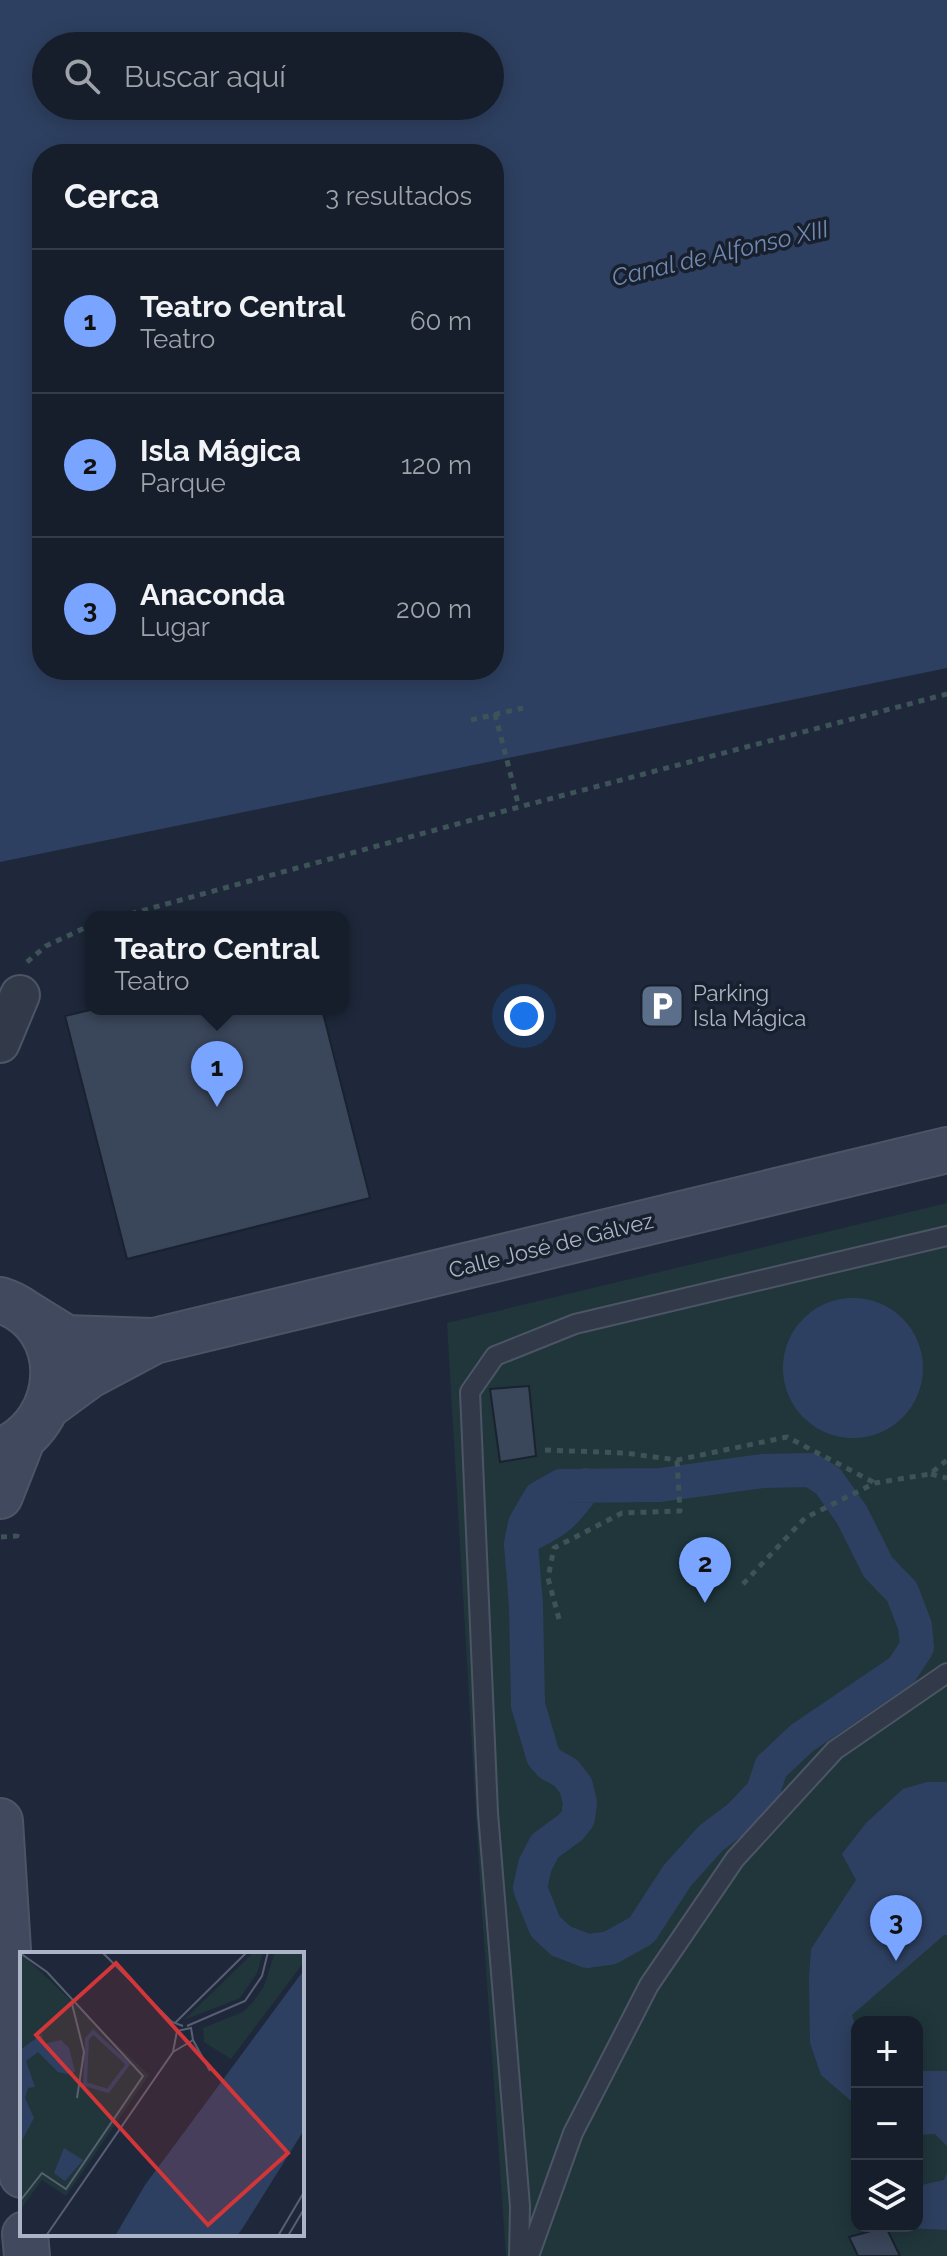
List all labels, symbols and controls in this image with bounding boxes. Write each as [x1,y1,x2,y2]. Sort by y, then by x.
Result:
search box [32,32,504,120]
icon: search [60,54,104,98]
text: Buscar aquí [124,59,286,94]
text: Cerca [64,176,159,216]
text: 3 resultados [325,181,472,211]
water label: Canal de Alfonso XIII [609,214,831,292]
text: Teatro Central [140,289,345,324]
text: 1 [84,306,96,336]
text: 60 m [410,306,472,336]
text: Teatro [140,324,215,354]
text: Isla Mágica [140,433,301,468]
text: 2 [83,450,97,480]
text: 120 m [401,450,472,480]
text: Parque [140,468,226,498]
text: Anaconda [140,577,285,612]
text: 3 [83,594,97,624]
text: 200 m [396,594,472,624]
text: Lugar [140,612,210,642]
popup [85,911,349,1015]
text: Teatro Central [114,931,320,966]
text: Teatro [114,966,190,996]
place label: Parking Isla Mágica [693,980,806,1031]
parking icon: Parking Isla Mágica [638,982,686,1030]
your location [504,996,544,1036]
pin: 1 [191,1041,243,1107]
street label: Calle José de Gálvez [446,1207,656,1283]
pin: 2 [679,1537,731,1603]
pin: 3 [870,1895,922,1961]
inset map [20,1952,304,2236]
map controls [851,2016,923,2232]
button: + [851,2016,923,2088]
button: − [851,2088,923,2160]
button: layers [851,2160,923,2232]

